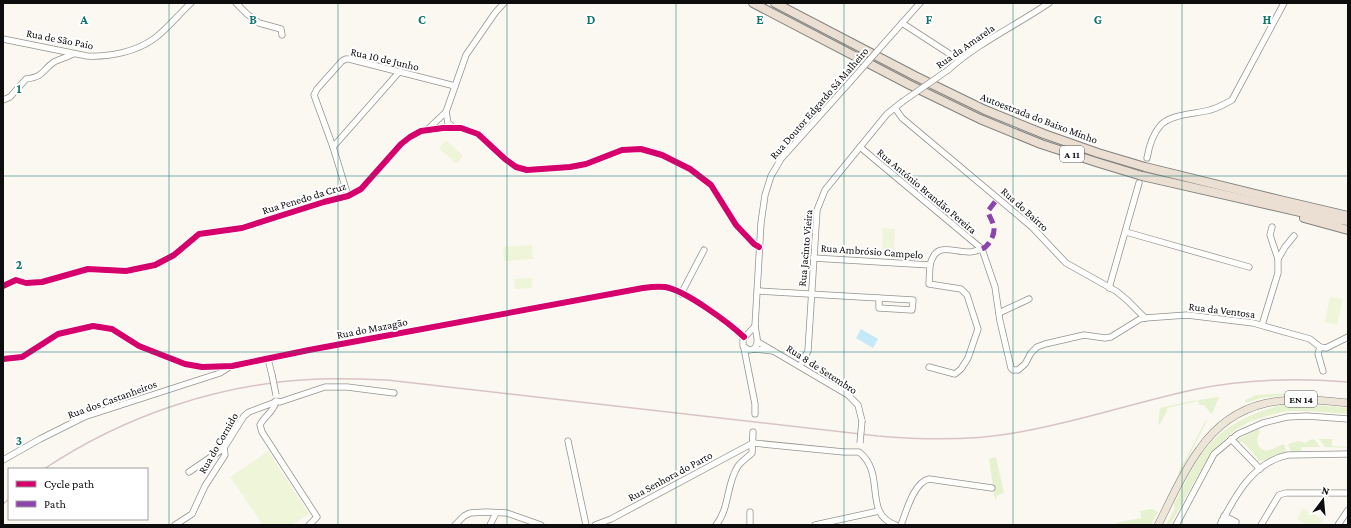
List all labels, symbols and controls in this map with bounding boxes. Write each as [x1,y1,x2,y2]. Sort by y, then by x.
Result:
text: A [79,12,88,27]
text: B [249,12,257,27]
text: C [418,12,426,27]
text: D [587,12,596,27]
text: E [756,12,764,27]
text: F [926,12,933,27]
text: G [1094,12,1102,27]
text: H [1263,12,1272,27]
street label: Rua da Amarela [933,21,997,71]
street label: Rua de São Paio [25,27,95,51]
street label: Rua Doutor Edgardo Sá Malheiro [767,44,872,162]
street label: Rua 10 de Junho [349,45,421,74]
text: 1 [17,81,22,96]
street label: Autoestrada do Baixo Minho [979,90,1100,146]
street label: Rua António Brandão Pereira [875,146,979,236]
road number: A 11 [1060,146,1084,162]
street label: Rua Penedo da Cruz [261,179,348,216]
street label: Rua do Bairro [999,185,1051,234]
street label: Rua Jacinto Vieira [796,209,815,287]
street label: Rua Ambrósio Campelo [820,241,924,262]
text: 2 [16,257,23,272]
street label: Rua da Ventosa [1188,300,1256,320]
street label: Rua do Mazagão [335,315,409,342]
street label: Rua 8 de Setembro [785,342,860,397]
street label: Rua dos Castanheiros [66,377,158,421]
road number: EN 14 [1285,391,1317,407]
street label: Rua do Cornido [196,410,240,475]
text: 3 [16,433,22,448]
street label: Rua Senhora do Parto [626,448,715,503]
legend [8,468,148,520]
text: Cycle path [44,477,95,491]
north arrow [1303,480,1343,520]
text: N [1320,484,1331,497]
text: Path [44,497,66,511]

